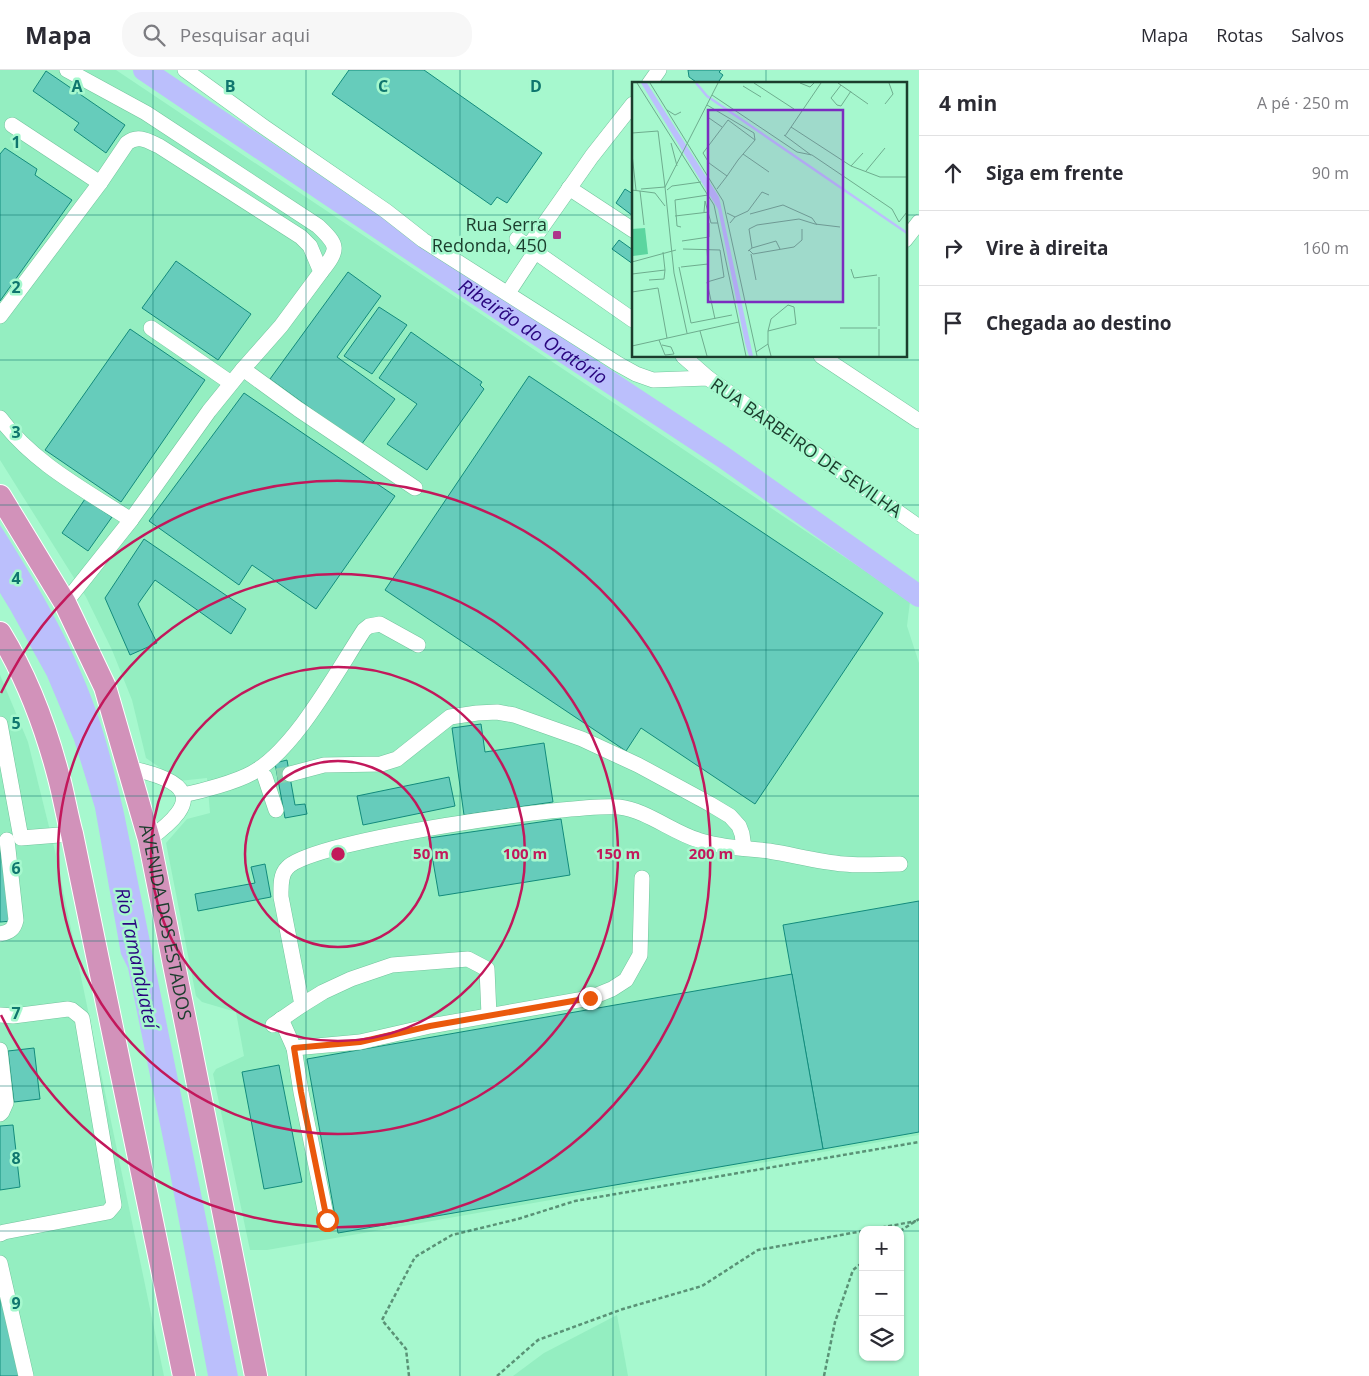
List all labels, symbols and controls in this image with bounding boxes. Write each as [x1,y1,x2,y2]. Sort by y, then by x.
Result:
search box [122,12,472,57]
text: Mapa [25,18,92,51]
icon: search [140,21,168,49]
text: Pesquisar aqui [180,22,310,48]
text: Mapa [1141,23,1188,47]
text: Rotas [1216,23,1263,47]
text: Salvos [1291,23,1344,47]
text: A [71,75,83,97]
text: B [225,75,235,97]
text: C [378,75,388,97]
text: D [530,75,542,97]
inset map [632,82,906,358]
text: 4 min [939,89,997,117]
text: A pé · 250 m [1257,92,1349,114]
text: 1 [11,131,21,153]
icon: ahead [939,159,967,187]
text: Siga em frente [986,160,1123,186]
text: 90 m [1312,162,1349,184]
place label: Rua Serra Redonda, 450 [432,212,547,257]
marker: Rua Serra Redonda, 450 [551,229,563,241]
icon: right [939,234,967,262]
text: Vire à direita [986,235,1109,261]
text: 160 m [1303,237,1349,259]
water label: Ribeirão do Oratório [454,273,613,390]
text: 2 [11,276,21,298]
icon: arrive [939,309,967,337]
text: Chegada ao destino [986,310,1172,336]
street label: RUA BARBEIRO DE SEVILHA [706,372,907,523]
text: 3 [11,421,21,443]
text: 4 [11,567,21,589]
text: 5 [11,712,21,734]
street label: AVENIDA DOS ESTADOS [134,821,198,1022]
text: 50 m [413,843,449,863]
text: 100 m [503,843,547,863]
text: 150 m [596,843,640,863]
text: 200 m [689,843,733,863]
centre of rings [329,845,347,863]
text: 6 [11,857,21,879]
water label: Rio Tamanduateí [109,885,165,1033]
route end [579,987,602,1010]
text: 7 [11,1002,21,1024]
text: 8 [11,1147,21,1169]
route start [316,1209,339,1232]
map controls [859,1226,904,1361]
button: + [859,1226,904,1271]
button: − [859,1271,904,1316]
text: 9 [11,1292,21,1314]
button: layers [859,1316,904,1361]

